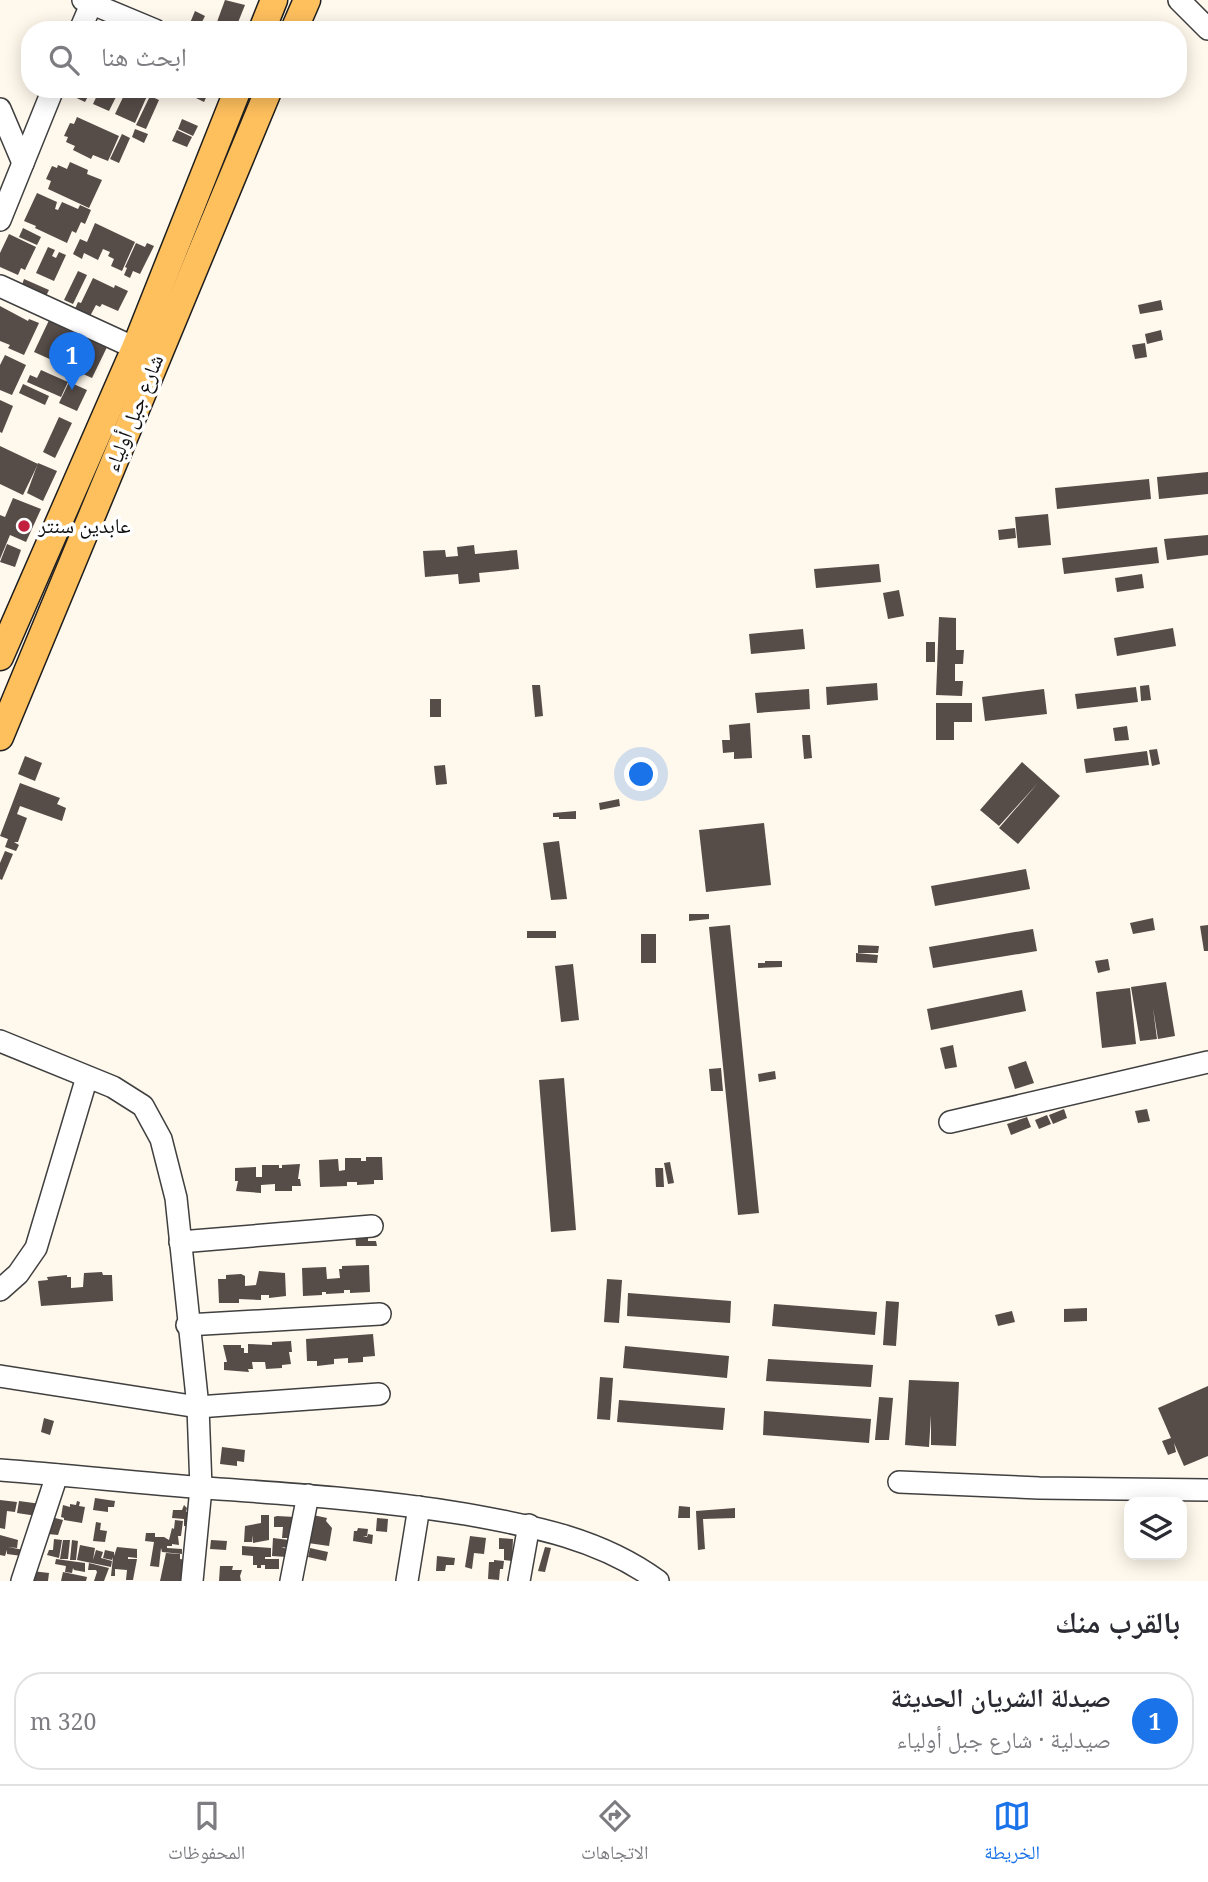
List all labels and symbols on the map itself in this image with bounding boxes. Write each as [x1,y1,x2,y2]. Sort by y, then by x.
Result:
pin: 1 [49,332,95,390]
street label: شارع جبل أولياء [97,350,169,475]
place label: عابدين سنتر [37,511,131,539]
marker: عابدين سنتر [16,518,32,534]
your location [624,757,658,791]

